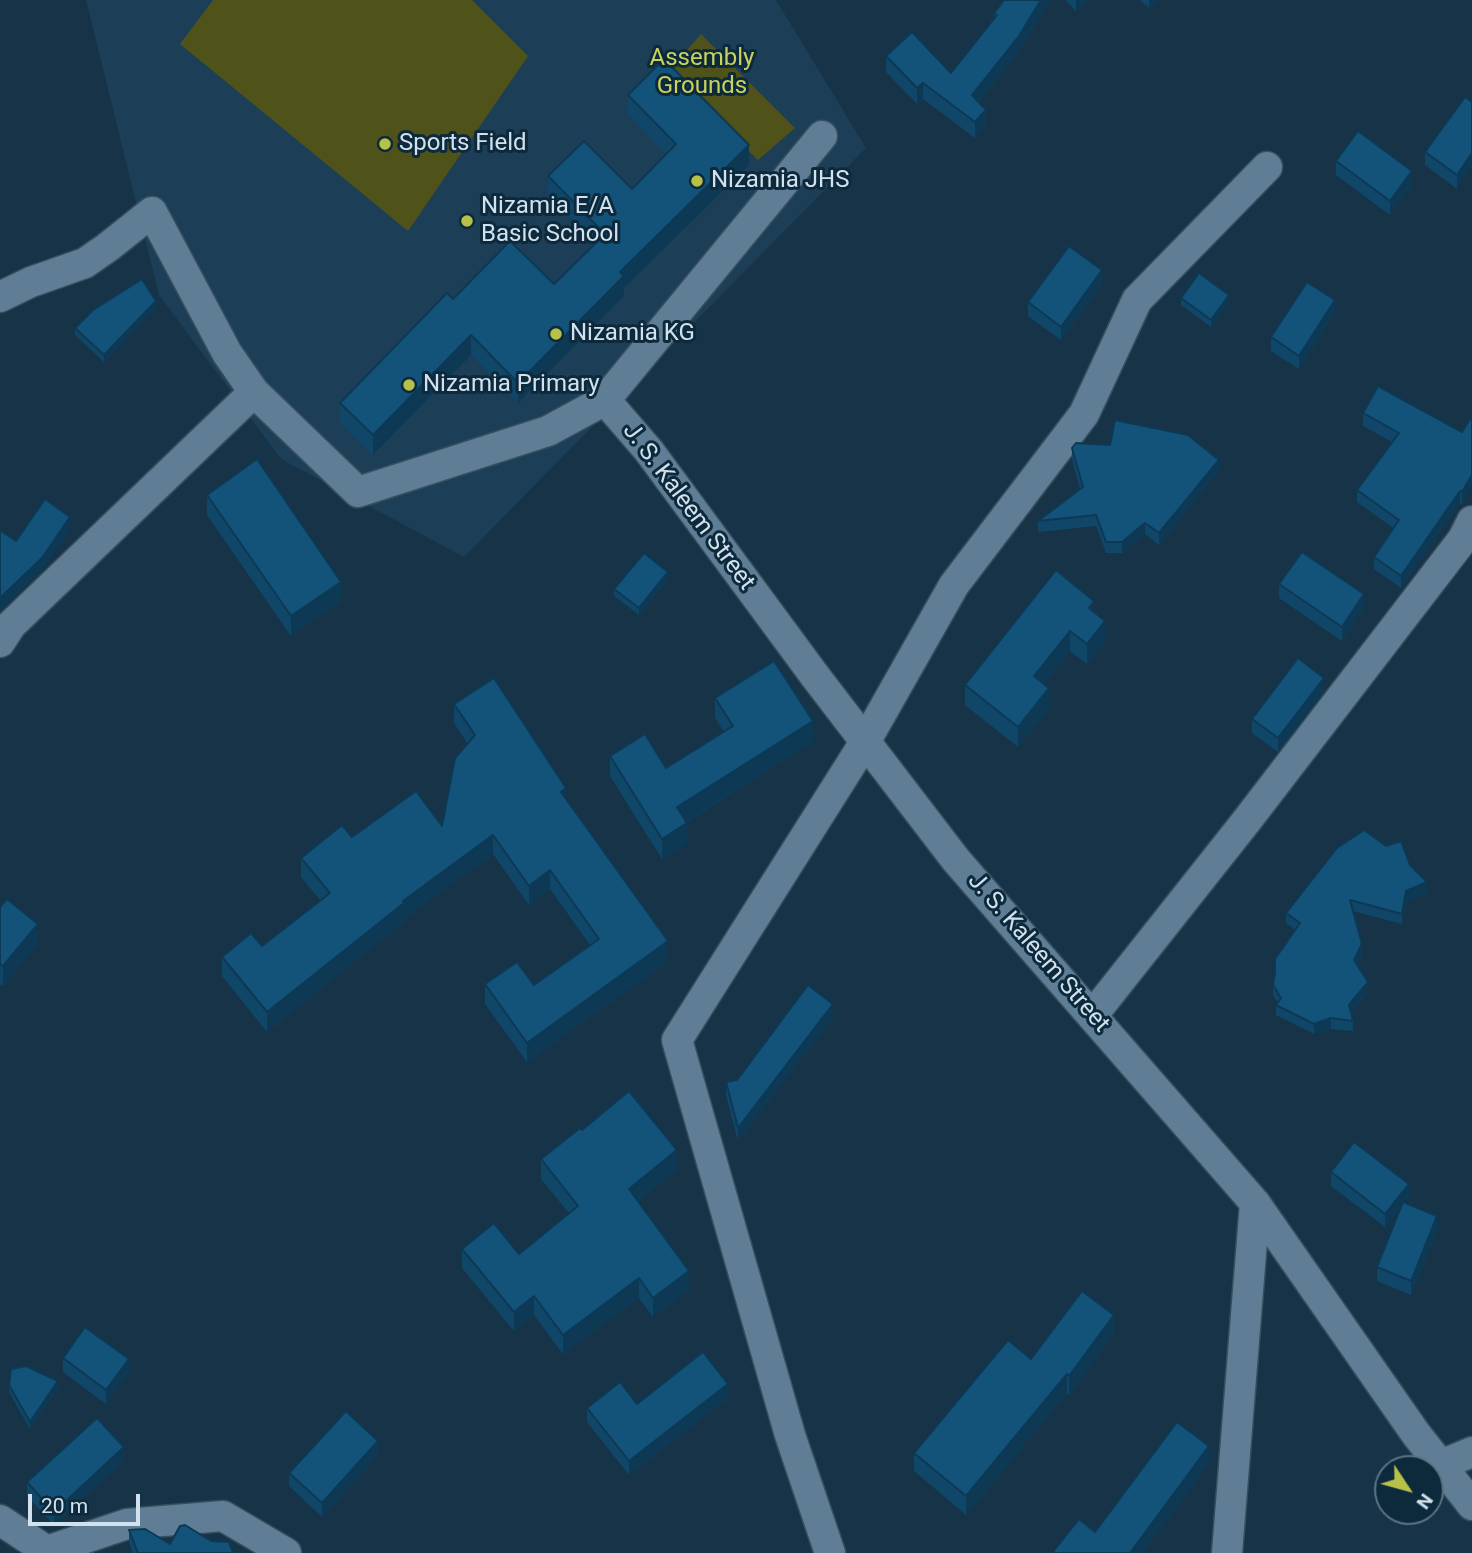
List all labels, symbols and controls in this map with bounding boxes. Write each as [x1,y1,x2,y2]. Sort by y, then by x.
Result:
park label: Assembly Grounds [650,45,754,101]
place label: Sports Field [399,130,527,158]
marker: Sports Field [377,136,393,152]
place label: Nizamia JHS [711,167,849,195]
marker: Nizamia JHS [689,173,705,189]
place label: Nizamia E/A Basic School [481,193,619,249]
marker: Nizamia E/A Basic School [459,213,475,229]
place label: Nizamia KG [570,320,695,348]
marker: Nizamia KG [548,326,564,342]
place label: Nizamia Primary [423,371,600,399]
marker: Nizamia Primary [401,377,417,393]
street label: J. S. Kaleem Street [616,418,760,596]
street label: J. S. Kaleem Street [961,867,1115,1039]
north arrow [1374,1455,1444,1525]
scale bar [32,1480,144,1524]
text: N [1412,1489,1438,1514]
text: 20 m [41,1494,88,1518]

